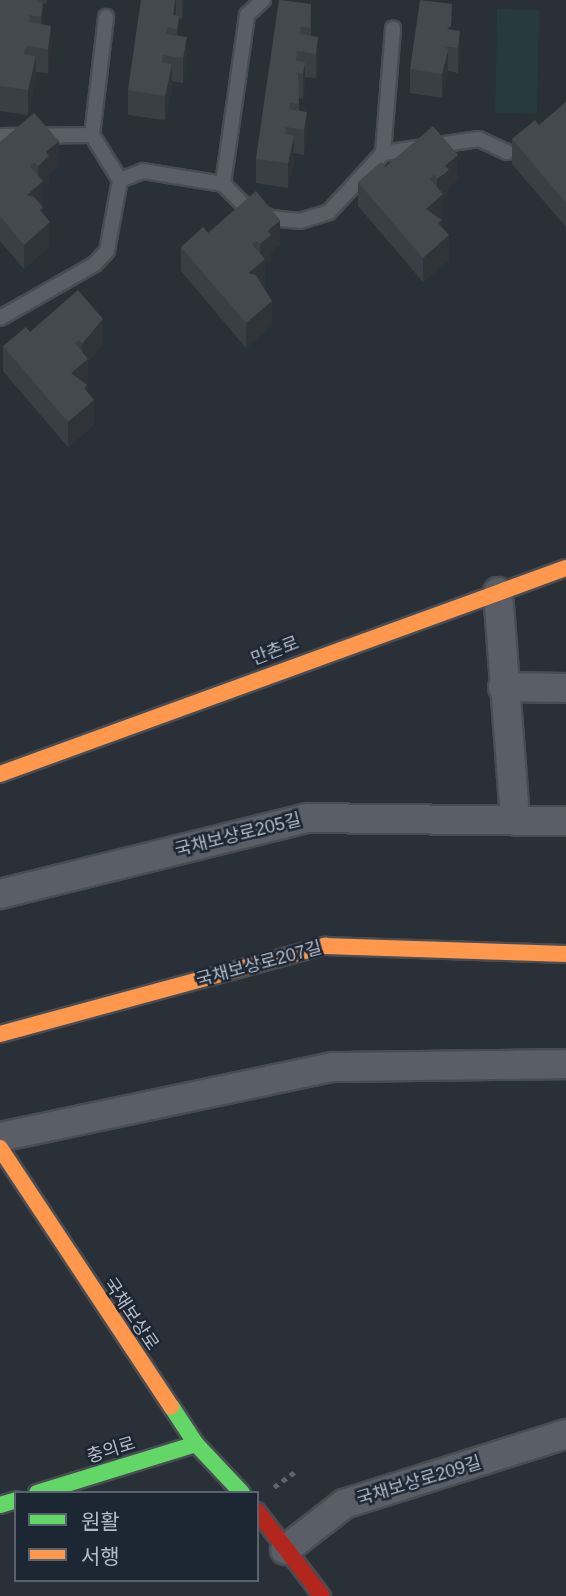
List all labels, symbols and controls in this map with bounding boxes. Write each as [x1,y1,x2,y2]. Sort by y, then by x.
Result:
street label: 만촌로 [248,632,302,670]
street label: 국채보상로205길 [173,809,303,861]
street label: 국채보상로207길 [194,937,324,991]
street label: 국채보상로 [99,1274,163,1354]
street label: 충의로 [84,1432,138,1468]
street label: 국채보상로209길 [354,1452,484,1510]
legend [14,1491,259,1582]
text: 원활 [81,1510,120,1533]
text: 서행 [81,1545,120,1568]

